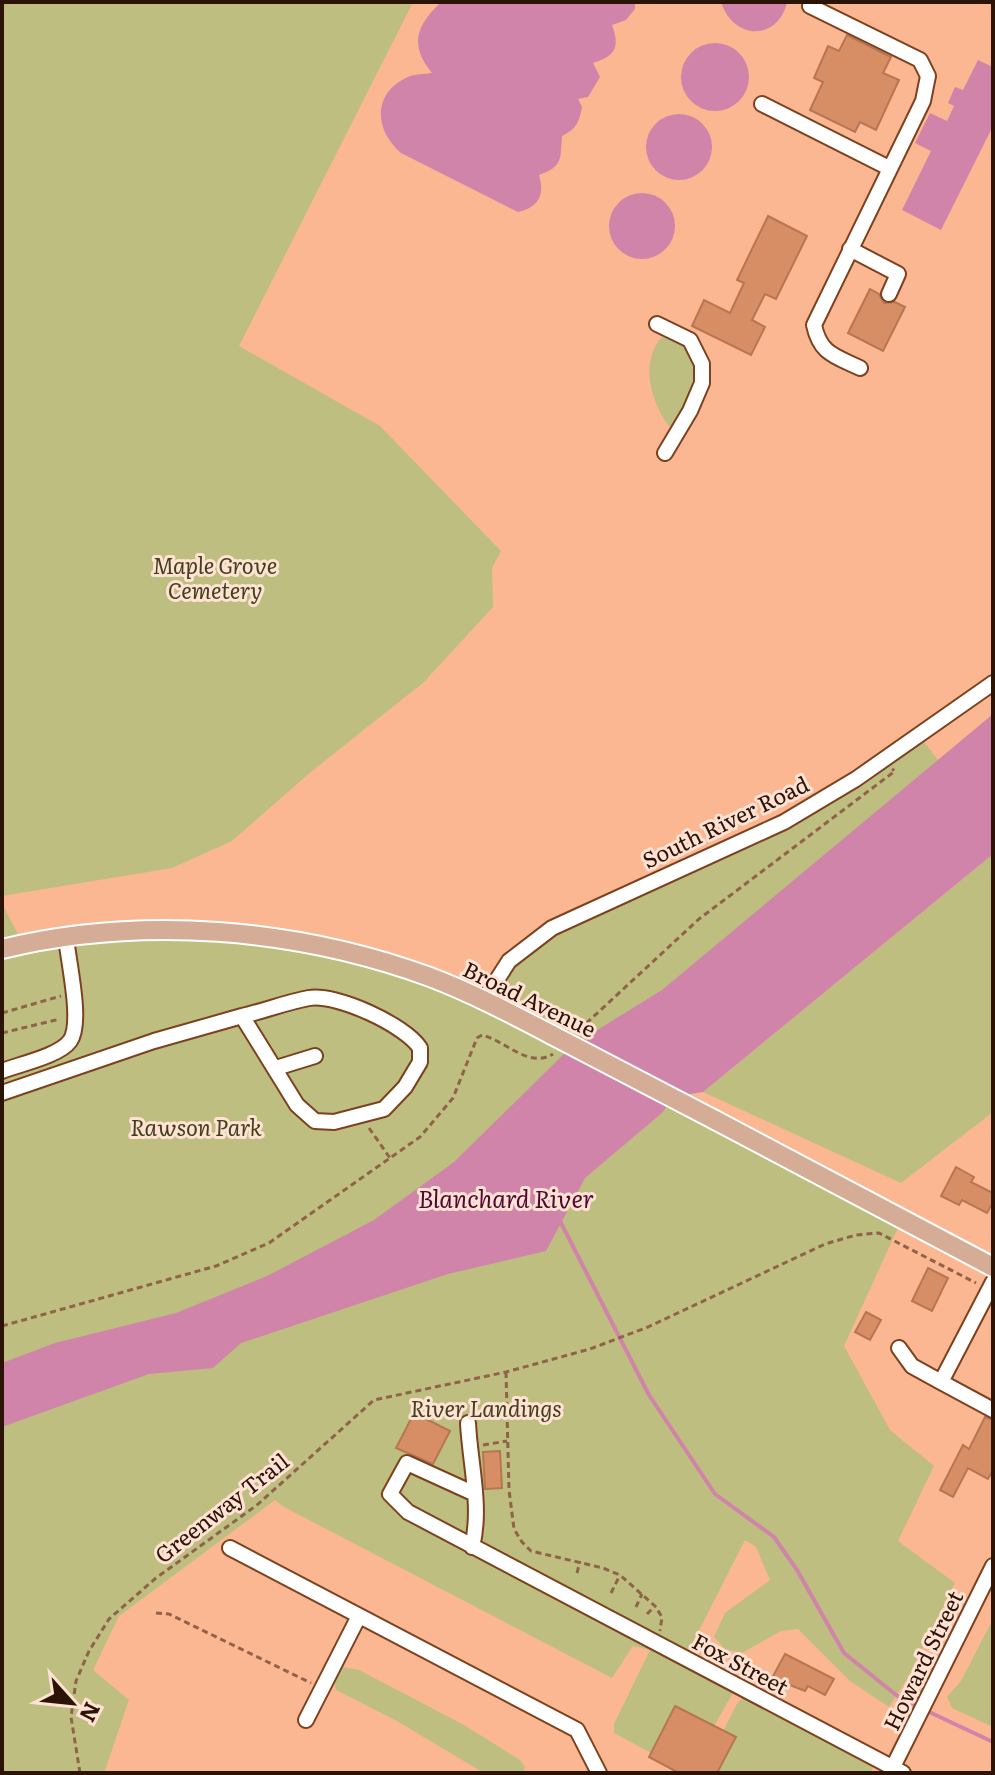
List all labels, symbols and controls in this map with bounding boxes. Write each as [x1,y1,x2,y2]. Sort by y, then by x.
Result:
park label: Maple Grove Cemetery [153,548,277,606]
street label: South River Road [636,766,814,876]
street label: Broad Avenue [458,952,602,1044]
park label: Rawson Park [130,1110,262,1143]
water label: Blanchard River [418,1180,594,1215]
park label: River Landings [410,1391,562,1424]
street label: Greenway Trail [147,1444,295,1570]
street label: Howard Street [874,1584,970,1736]
street label: Fox Street [687,1624,795,1702]
north arrow [32,1663,112,1743]
text: N [72,1697,110,1728]

